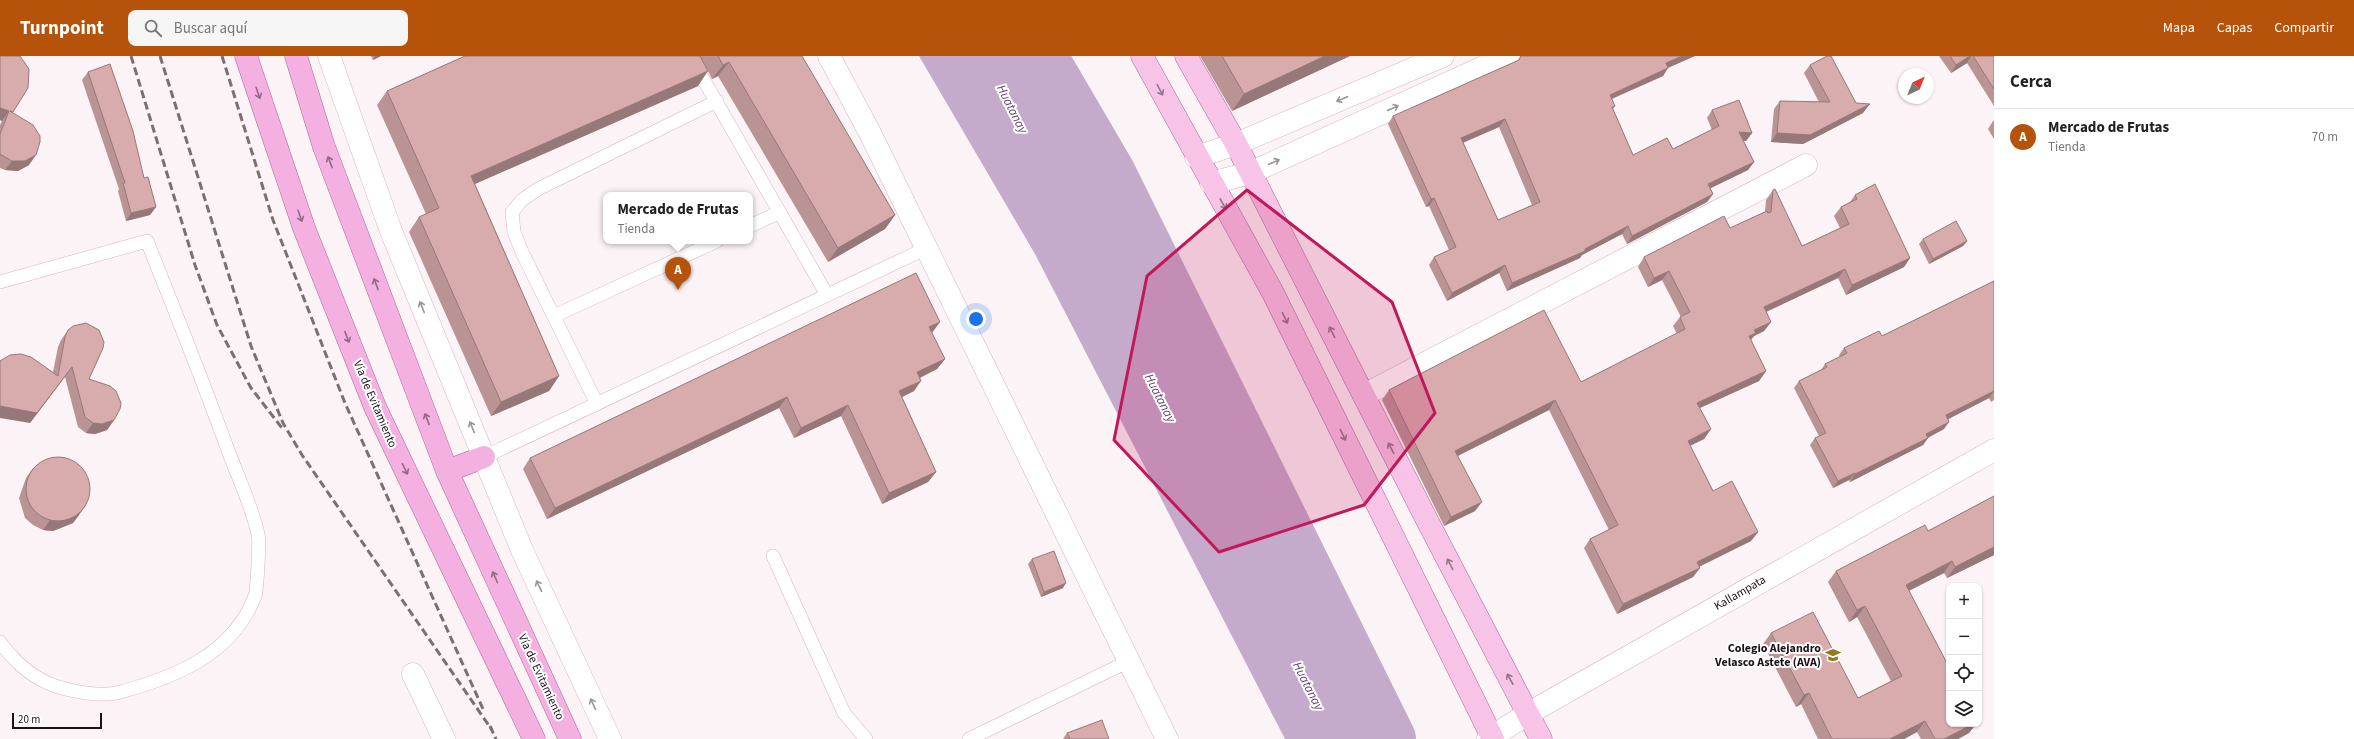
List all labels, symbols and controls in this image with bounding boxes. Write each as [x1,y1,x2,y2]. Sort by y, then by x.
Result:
search box [128,10,408,46]
text: Turnpoint [20,15,104,42]
icon: search [142,17,164,39]
text: Buscar aquí [174,18,247,39]
text: Mapa [2163,18,2195,38]
text: Capas [2217,18,2252,38]
text: Compartir [2274,18,2334,38]
north arrow [1898,68,1934,104]
text: Cerca [2010,70,2052,94]
water label: Huatanay [992,82,1032,138]
one-way arrow [1157,84,1165,96]
one-way arrow [255,87,262,100]
one-way arrow [1337,95,1349,103]
one-way arrow [1386,104,1398,111]
text: Mercado de Frutas [2048,117,2169,138]
text: A [2019,128,2027,146]
text: 70 m [2312,128,2338,146]
text: Tienda [2048,138,2086,156]
one-way arrow [325,157,333,169]
one-way arrow [1268,158,1280,165]
popup [603,192,753,244]
one-way arrow [1220,198,1228,210]
text: Mercado de Frutas [617,199,739,220]
one-way arrow [297,210,305,222]
text: Tienda [617,220,655,238]
pin: A [665,257,691,290]
one-way arrow [371,278,379,290]
one-way arrow [418,302,426,314]
your location [966,309,986,329]
one-way arrow [1282,312,1289,324]
one-way arrow [1328,326,1335,338]
one-way arrow [344,331,352,343]
street label: Vía de Evitamiento [349,358,401,450]
water label: Huatanay [1140,371,1180,427]
one-way arrow [422,413,430,425]
one-way arrow [467,422,475,434]
one-way arrow [1340,429,1347,441]
one-way arrow [1387,442,1394,454]
one-way arrow [402,463,409,475]
one-way arrow [1445,558,1453,570]
one-way arrow [490,571,498,583]
street label: Kallampata [1711,571,1769,615]
one-way arrow [535,580,542,592]
map controls [1946,583,1982,727]
button: + [1946,583,1982,619]
button: − [1946,619,1982,655]
street label: Vía de Evitamiento [514,631,568,723]
place label: Colegio Alejandro Velasco Astete (AVA) [1714,640,1821,671]
school or university icon: Colegio Alejandro Velasco Astete (AVA) [1824,646,1842,664]
button: locate [1946,655,1982,691]
water label: Huatanay [1288,659,1328,715]
one-way arrow [1505,673,1513,685]
button: layers [1946,691,1982,727]
one-way arrow [589,698,597,710]
scale bar [12,711,102,730]
text: 20 m [18,712,40,727]

